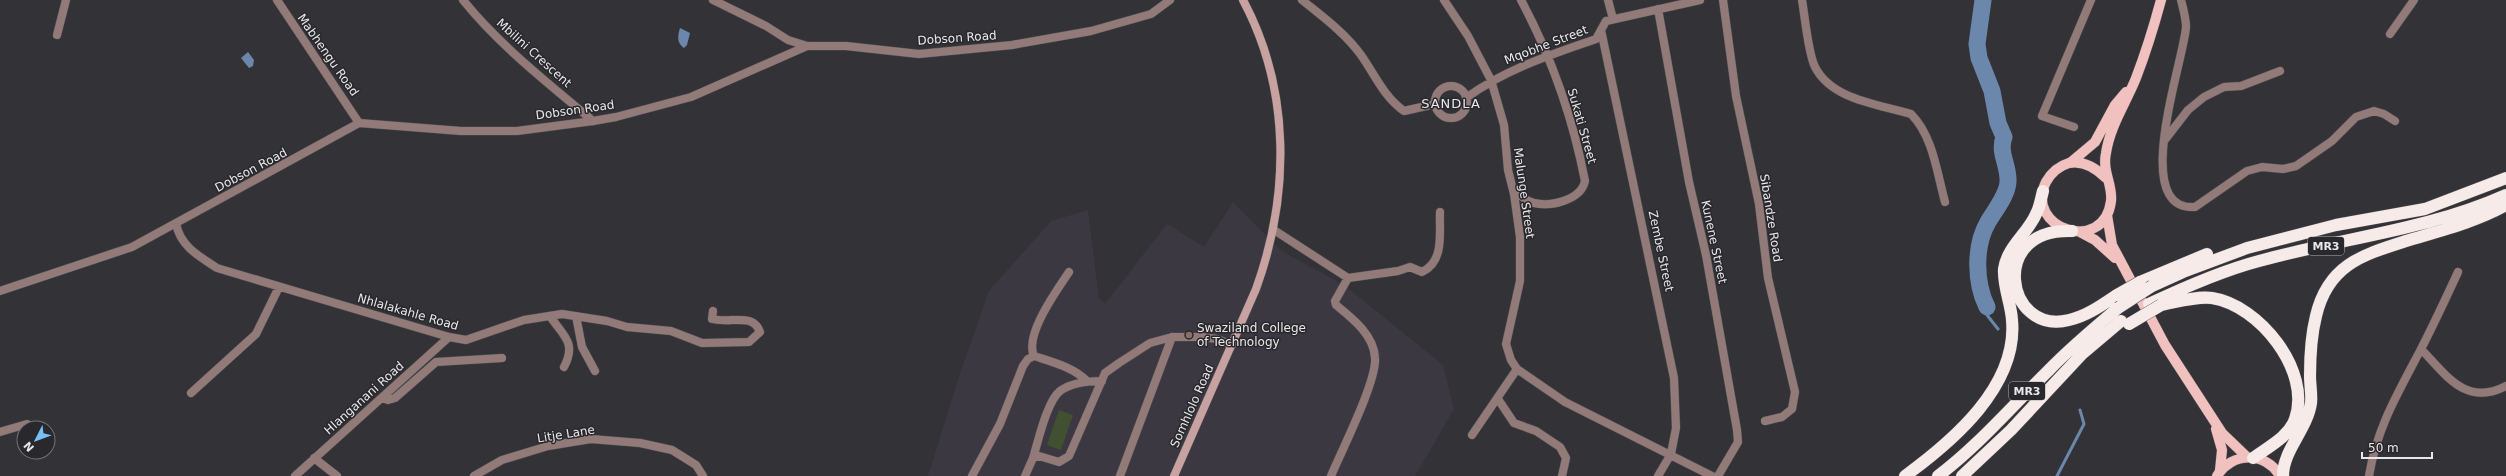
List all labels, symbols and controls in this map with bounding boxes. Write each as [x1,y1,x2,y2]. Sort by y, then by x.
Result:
street label: Mabhengu Road [294,11,362,99]
street label: Mbilini Crescent [494,16,574,90]
street label: Mqobhe Street [1502,23,1590,67]
street label: Dobson Road [917,28,997,48]
street label: Sukati Street [1565,87,1600,166]
district label: SANDLA [1421,96,1481,111]
street label: Dobson Road [535,98,615,122]
street label: Dobson Road [213,145,289,195]
street label: Malunge Street [1511,147,1537,240]
street label: Sibandze Road [1757,173,1785,263]
street label: Kunene Street [1698,199,1730,285]
street label: Zembe Street [1646,209,1676,293]
road number: MR3 [2308,237,2344,255]
street label: Nhlalakahle Road [356,291,460,333]
place label: Swaziland College of Technology [1197,321,1306,349]
marker: Swaziland College of Technology [1184,330,1194,340]
street label: Hlanganani Road [321,359,407,437]
street label: Somhlolo Road [1167,362,1217,450]
road number: MR3 [2009,382,2045,400]
north arrow [16,420,56,460]
street label: Litje Lane [536,423,596,445]
scale bar [2362,434,2432,460]
text: N [21,439,37,454]
text: 50 m [2368,441,2399,455]

